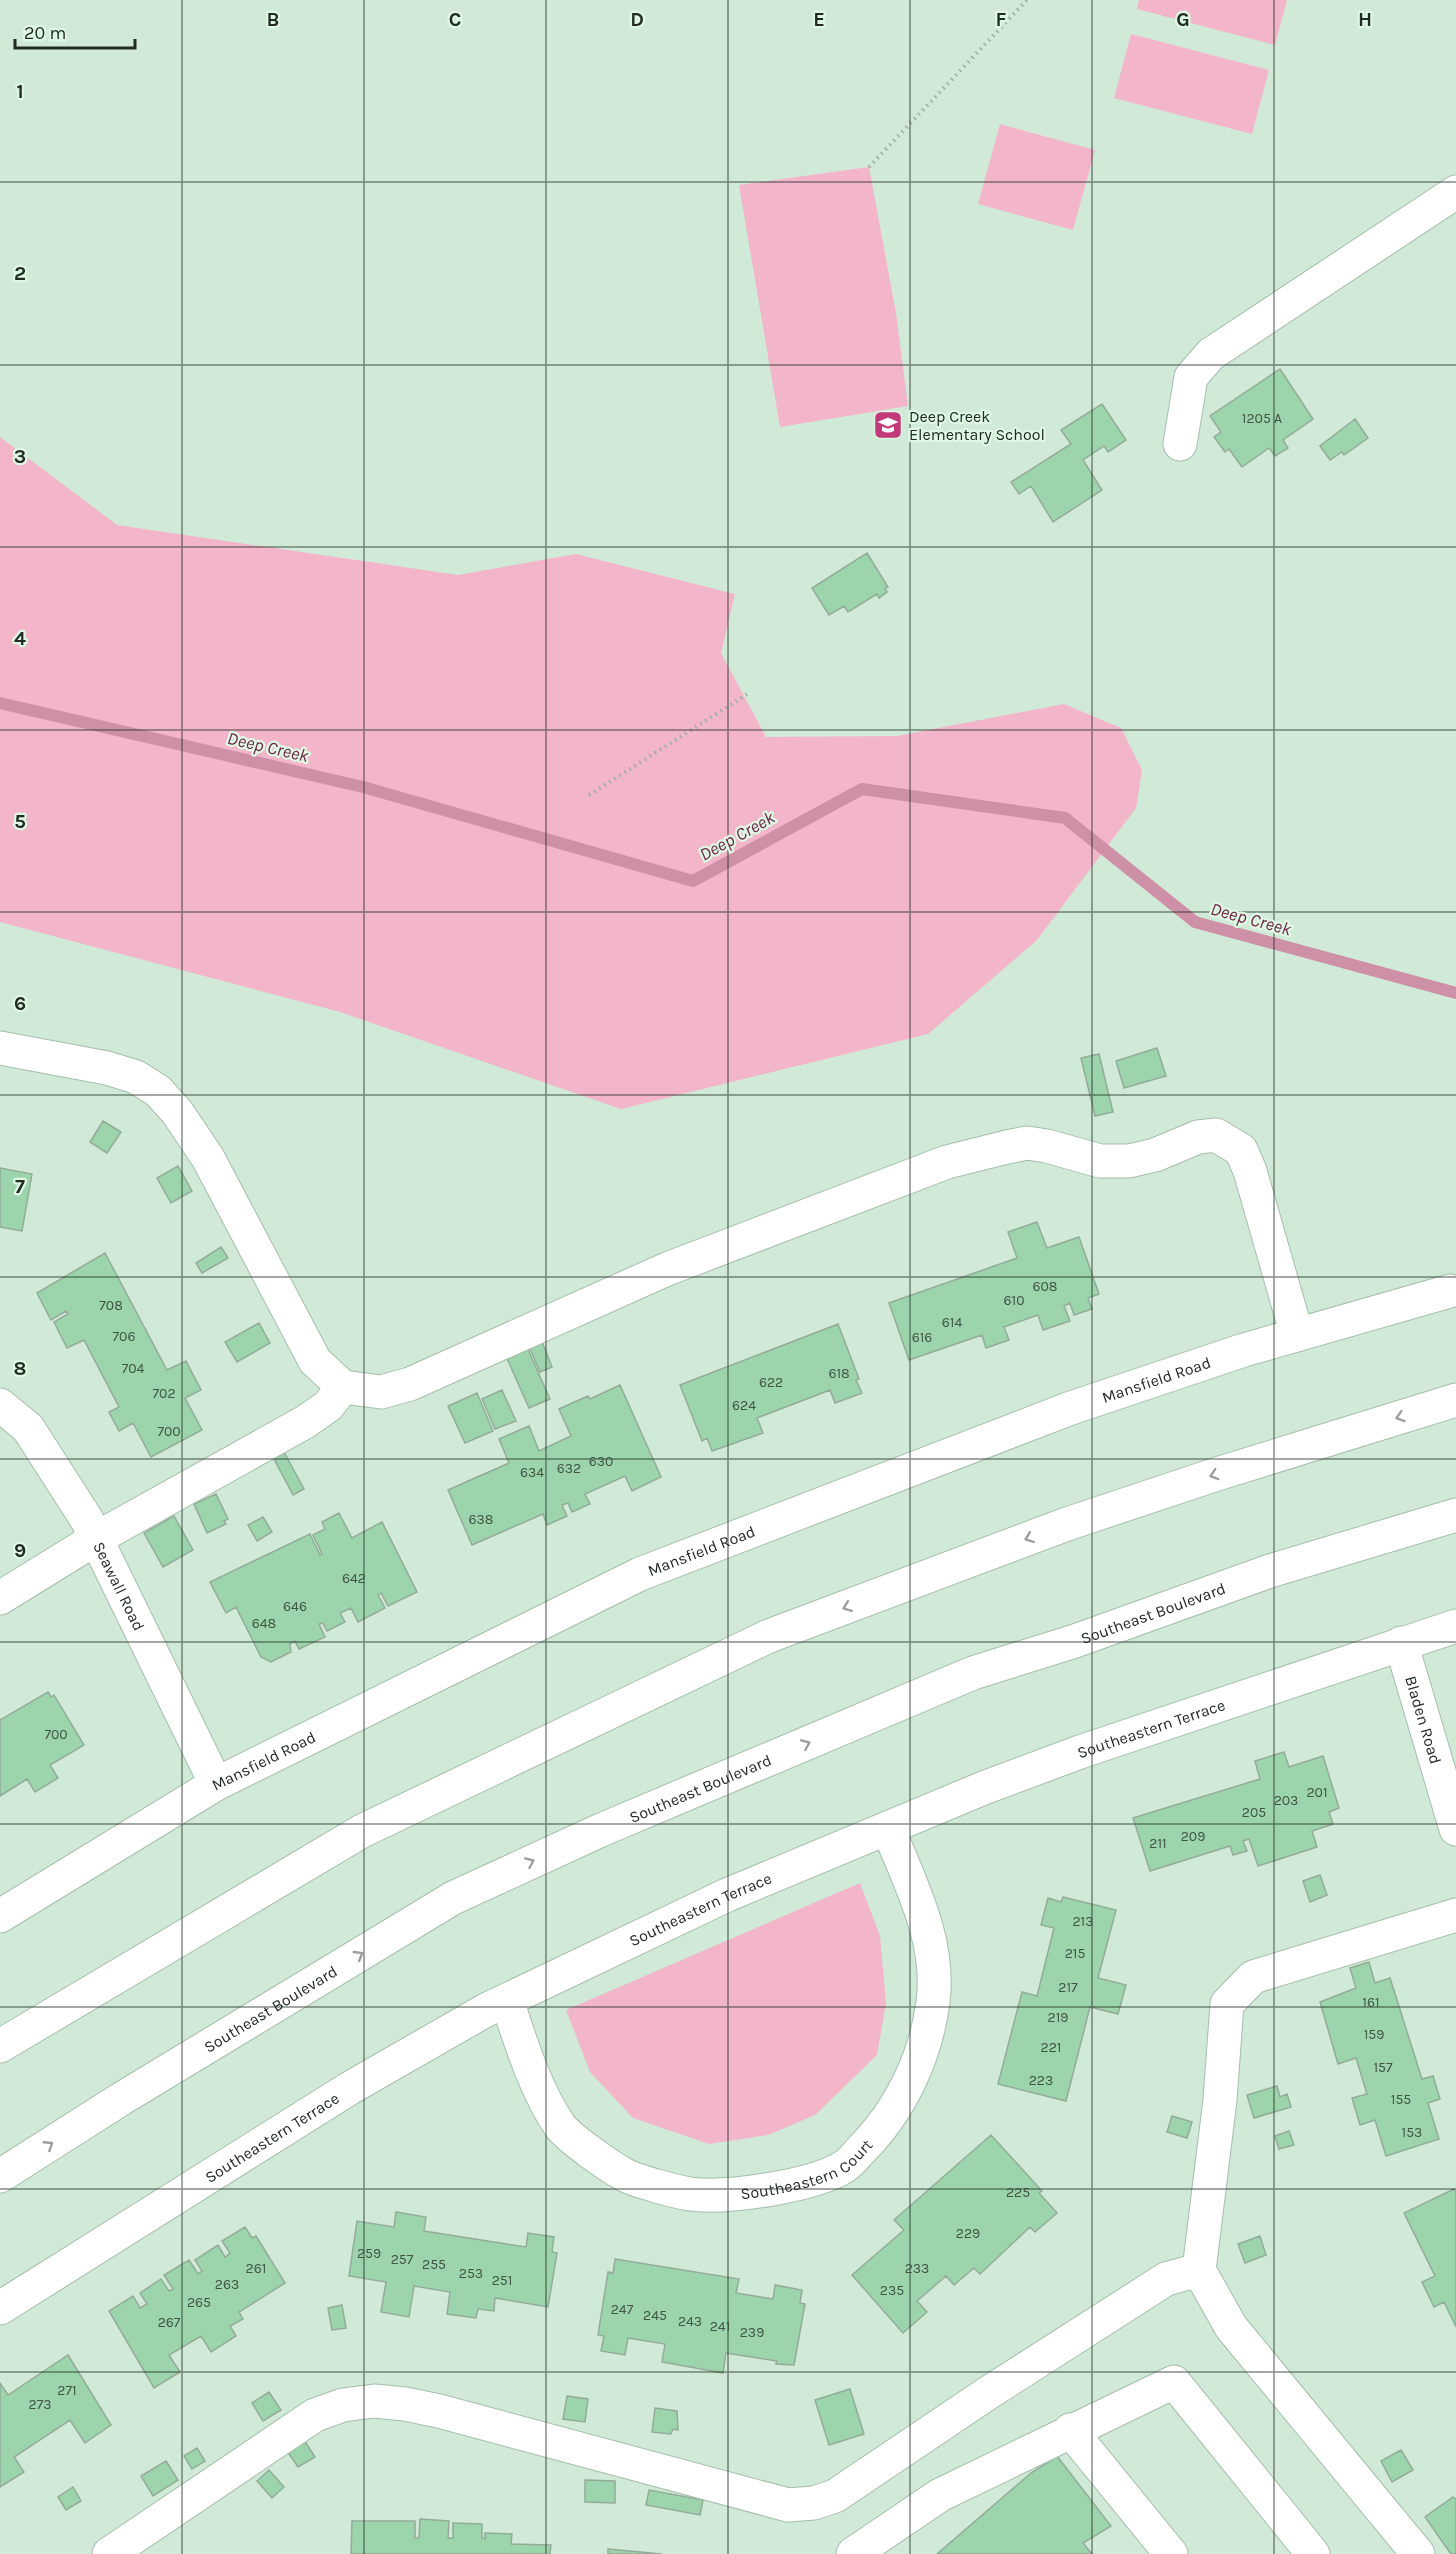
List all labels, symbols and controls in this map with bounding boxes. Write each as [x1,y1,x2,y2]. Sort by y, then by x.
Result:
text: B [267,8,279,31]
text: C [449,8,461,31]
text: D [630,8,644,31]
text: E [813,8,825,31]
text: F [996,8,1007,31]
text: G [1176,8,1190,31]
text: H [1358,8,1372,31]
scale bar [15,12,135,50]
text: 20 m [24,22,66,44]
text: 1 [16,80,24,103]
text: 2 [14,262,26,285]
place label: Deep Creek Elementary School [909,407,1045,444]
school or university icon: Deep Creek Elementary School [872,409,904,441]
house number: 1205 A [1242,410,1282,427]
text: 3 [14,445,26,468]
text: 4 [14,627,26,650]
water label: Deep Creek [225,727,312,767]
water label: Deep Creek [695,806,779,866]
text: 5 [14,810,26,833]
water label: Deep Creek [1208,898,1295,941]
text: 6 [14,992,26,1015]
text: 7 [15,1175,25,1198]
house number: 608 [1033,1278,1057,1295]
house number: 610 [1004,1292,1024,1309]
house number: 708 [99,1297,123,1314]
house number: 614 [942,1314,962,1331]
house number: 706 [113,1328,135,1345]
house number: 616 [912,1329,932,1346]
street label: Mansfield Road [1099,1352,1213,1407]
text: 8 [14,1357,26,1380]
house number: 704 [122,1360,145,1377]
house number: 618 [828,1365,850,1382]
house number: 622 [759,1374,783,1391]
house number: 702 [153,1385,176,1402]
house number: 624 [732,1397,756,1414]
one-way arrow [1395,1410,1406,1422]
house number: 700 [157,1423,181,1440]
house number: 630 [589,1453,613,1470]
house number: 632 [557,1460,581,1477]
house number: 634 [520,1464,544,1481]
one-way arrow [1209,1468,1220,1480]
house number: 638 [469,1511,493,1528]
street label: Mansfield Road [645,1521,758,1580]
one-way arrow [1025,1531,1036,1543]
street label: Seawall Road [89,1538,149,1634]
text: 9 [14,1539,26,1562]
house number: 642 [342,1570,366,1587]
street label: Southeast Boulevard [1078,1578,1228,1648]
house number: 646 [283,1598,307,1615]
one-way arrow [842,1600,853,1612]
house number: 648 [252,1615,276,1632]
street label: Bladen Road [1402,1673,1446,1766]
street label: Southeastern Terrace [1075,1695,1227,1762]
house number: 700 [44,1726,68,1743]
street label: Mansfield Road [208,1727,318,1794]
one-way arrow [799,1739,810,1751]
street label: Southeast Boulevard [626,1750,774,1827]
house number: 201 [1306,1784,1328,1801]
house number: 203 [1274,1792,1298,1809]
house number: 205 [1242,1804,1266,1821]
house number: 209 [1181,1828,1205,1845]
house number: 211 [1149,1835,1167,1852]
one-way arrow [524,1858,535,1870]
street label: Southeastern Terrace [626,1868,774,1950]
house number: 213 [1072,1913,1094,1930]
house number: 215 [1065,1945,1085,1962]
one-way arrow [352,1951,363,1962]
street label: Southeast Boulevard [200,1961,340,2056]
house number: 217 [1058,1979,1078,1996]
house number: 161 [1362,1994,1380,2011]
house number: 219 [1048,2009,1068,2026]
house number: 159 [1364,2026,1384,2043]
house number: 221 [1041,2039,1061,2056]
house number: 157 [1373,2059,1393,2076]
house number: 223 [1029,2072,1053,2089]
street label: Southeastern Terrace [201,2088,342,2186]
house number: 155 [1391,2091,1411,2108]
house number: 153 [1402,2124,1422,2141]
street label: Southeastern Court [740,2135,876,2203]
one-way arrow [43,2140,53,2152]
house number: 225 [1006,2184,1030,2201]
house number: 229 [956,2225,980,2242]
house number: 259 [357,2245,381,2262]
house number: 257 [391,2251,414,2268]
house number: 255 [422,2256,446,2273]
house number: 261 [246,2260,266,2277]
house number: 233 [905,2260,929,2277]
house number: 253 [459,2265,483,2282]
house number: 251 [492,2272,512,2289]
house number: 263 [215,2276,239,2293]
house number: 235 [880,2282,904,2299]
house number: 265 [187,2294,211,2311]
house number: 247 [611,2301,634,2318]
house number: 245 [643,2307,667,2324]
house number: 243 [678,2313,702,2330]
house number: 267 [158,2314,181,2331]
house number: 241 [710,2318,730,2335]
house number: 239 [740,2324,764,2341]
house number: 271 [57,2382,77,2399]
house number: 273 [29,2396,51,2413]

